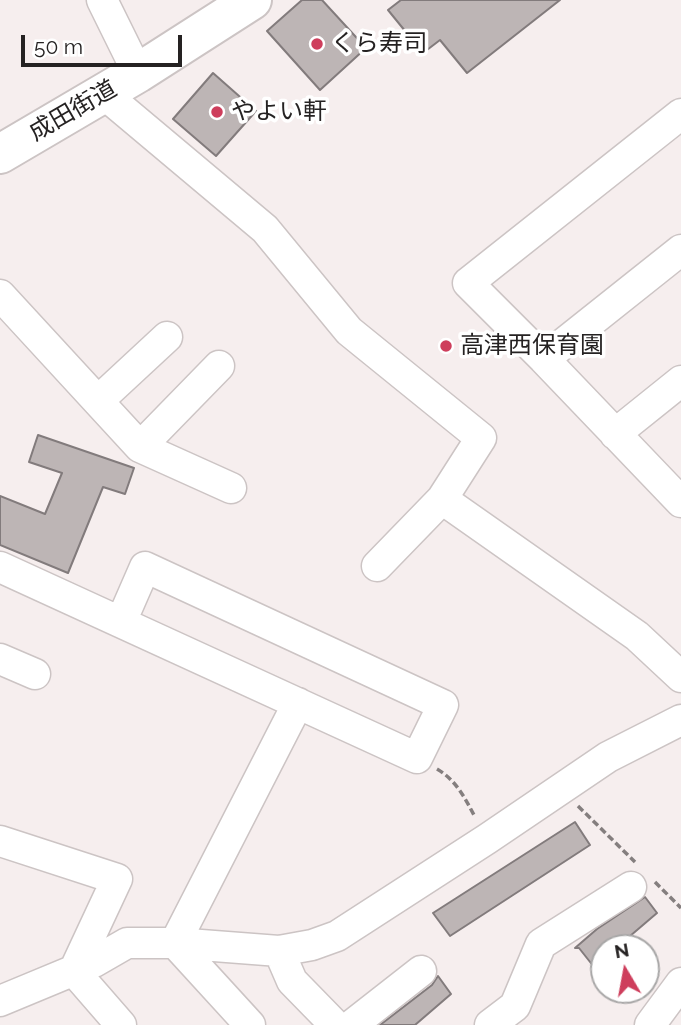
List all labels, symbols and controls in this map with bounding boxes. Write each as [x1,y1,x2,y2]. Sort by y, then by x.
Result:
scale bar [24,21,186,65]
place label: くら寿司 [331,30,427,58]
text: 50 m [34,34,83,59]
marker: くら寿司 [309,36,325,52]
street label: 成田街道 [24,75,122,147]
place label: やよい軒 [231,98,327,126]
marker: やよい軒 [209,104,225,120]
place label: 高津西保育園 [460,332,604,360]
marker: 高津西保育園 [438,338,454,354]
north arrow [590,934,660,1004]
text: N [613,938,631,962]

